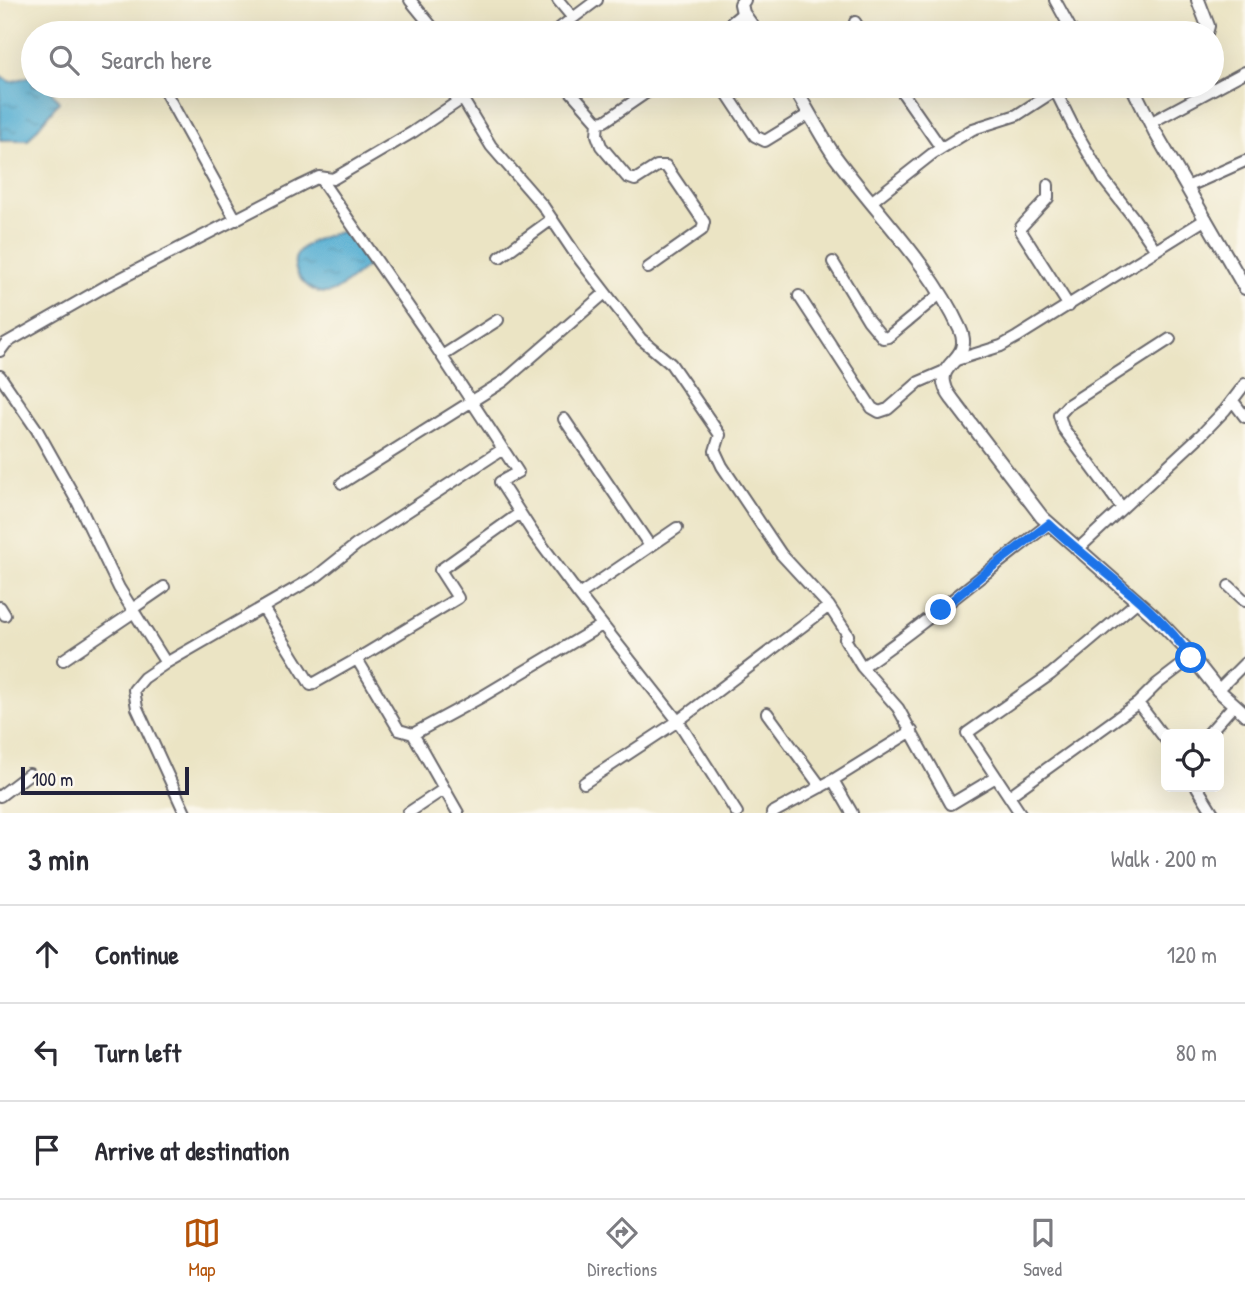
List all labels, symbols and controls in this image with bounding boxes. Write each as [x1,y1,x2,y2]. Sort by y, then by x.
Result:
search box [21,21,1224,98]
icon: search [45,41,83,79]
text: Search here [101,42,212,77]
route end [925,594,956,625]
route start [1175,642,1206,673]
map controls [1161,729,1224,792]
button: locate [1161,729,1224,792]
scale bar [21,764,189,796]
text: 100 m [32,766,73,792]
text: 3 min [28,839,89,879]
text: Walk · 200 m [1111,843,1217,874]
icon: ahead [28,935,66,973]
text: Continue [95,937,179,972]
text: 120 m [1167,939,1217,970]
icon: left [28,1033,66,1071]
text: Turn left [95,1035,181,1070]
text: 80 m [1176,1037,1217,1068]
icon: arrive [28,1131,66,1169]
text: Arrive at destination [95,1133,290,1168]
tab: Map [183,1214,221,1282]
tab: Directions [587,1214,657,1282]
tab: Saved [1023,1214,1062,1282]

